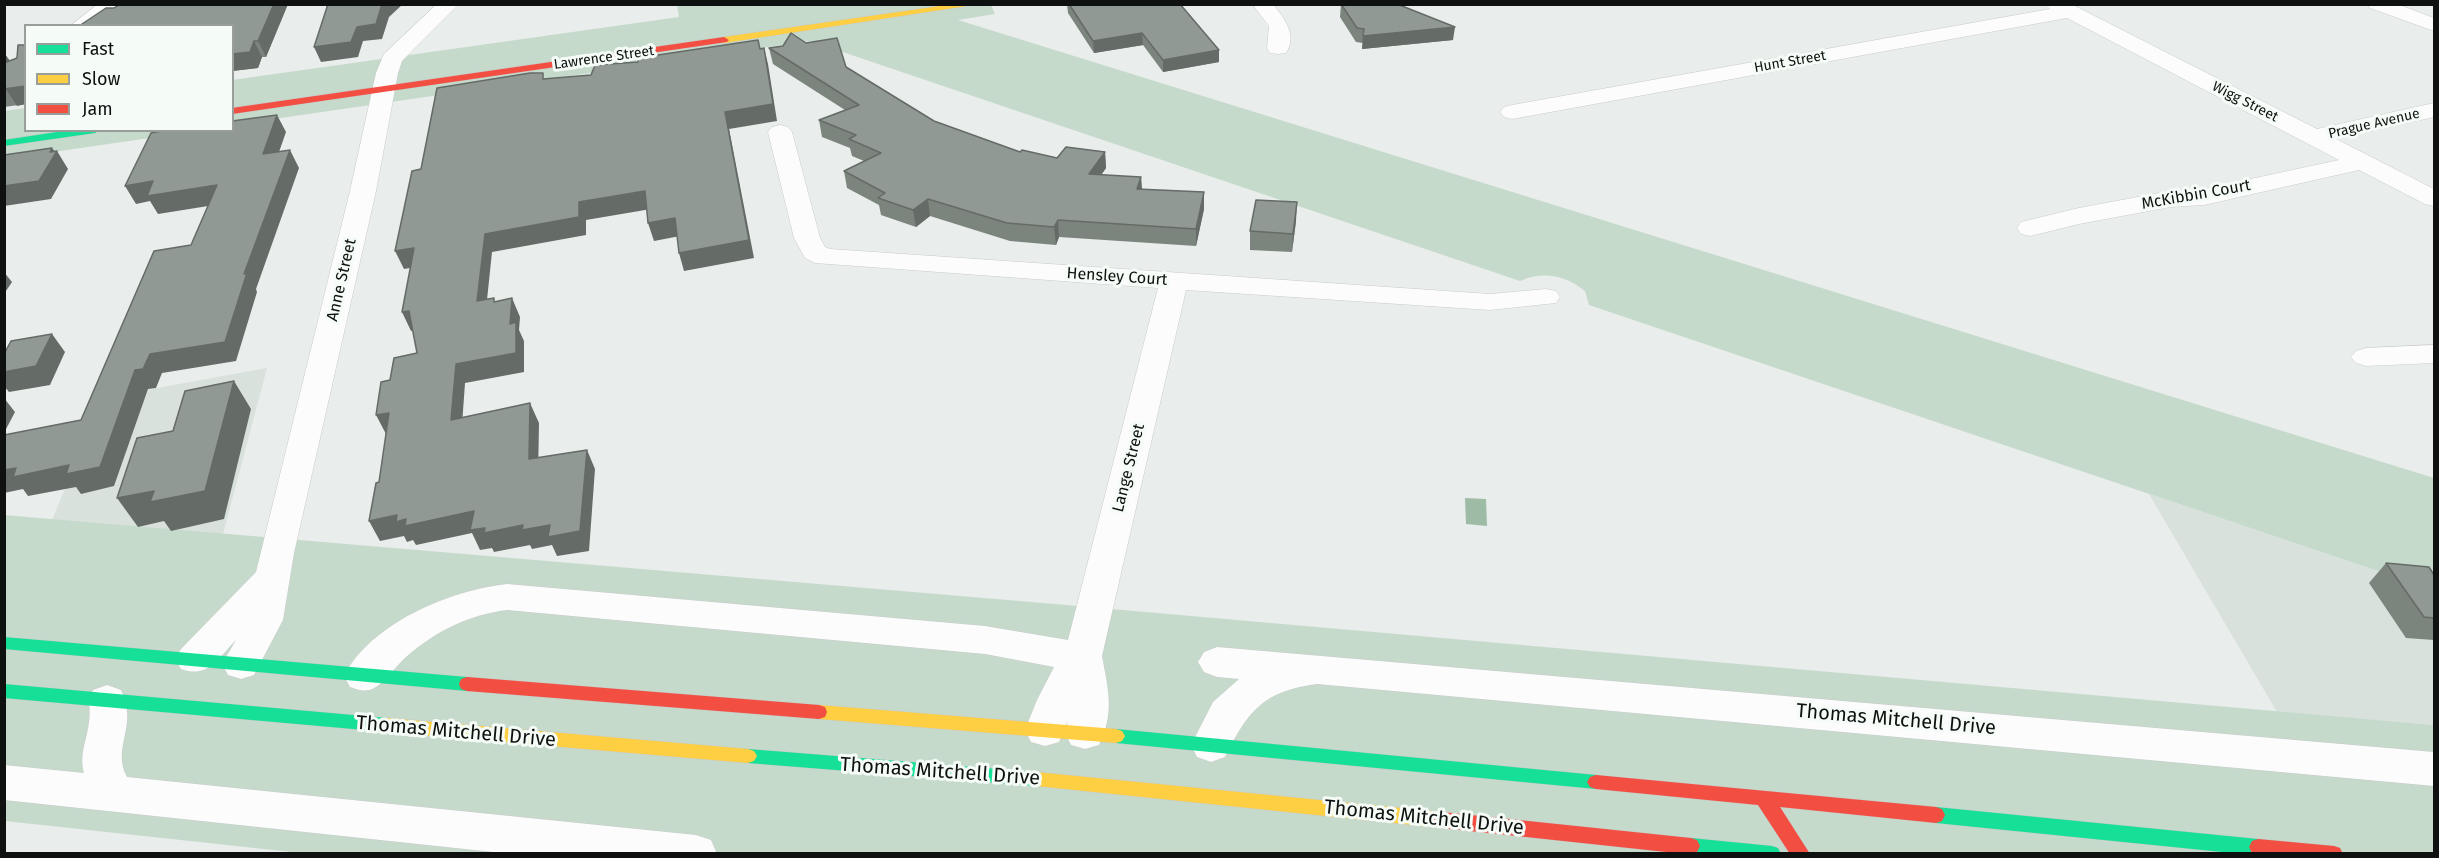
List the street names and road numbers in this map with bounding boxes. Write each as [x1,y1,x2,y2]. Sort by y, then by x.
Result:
street label: Lawrence Street [553,43,655,73]
street label: Hunt Street [1753,47,1827,77]
street label: Wigg Street [2209,78,2281,126]
street label: Prague Avenue [2327,105,2421,143]
street label: McKibbin Court [2140,176,2252,214]
street label: Anne Street [323,237,361,323]
street label: Hensley Court [1066,264,1168,290]
street label: Lange Street [1109,422,1149,514]
street label: Thomas Mitchell Drive [1795,699,1997,741]
street label: Thomas Mitchell Drive [355,711,557,753]
street label: Thomas Mitchell Drive [839,753,1041,791]
street label: Thomas Mitchell Drive [1323,796,1525,840]

